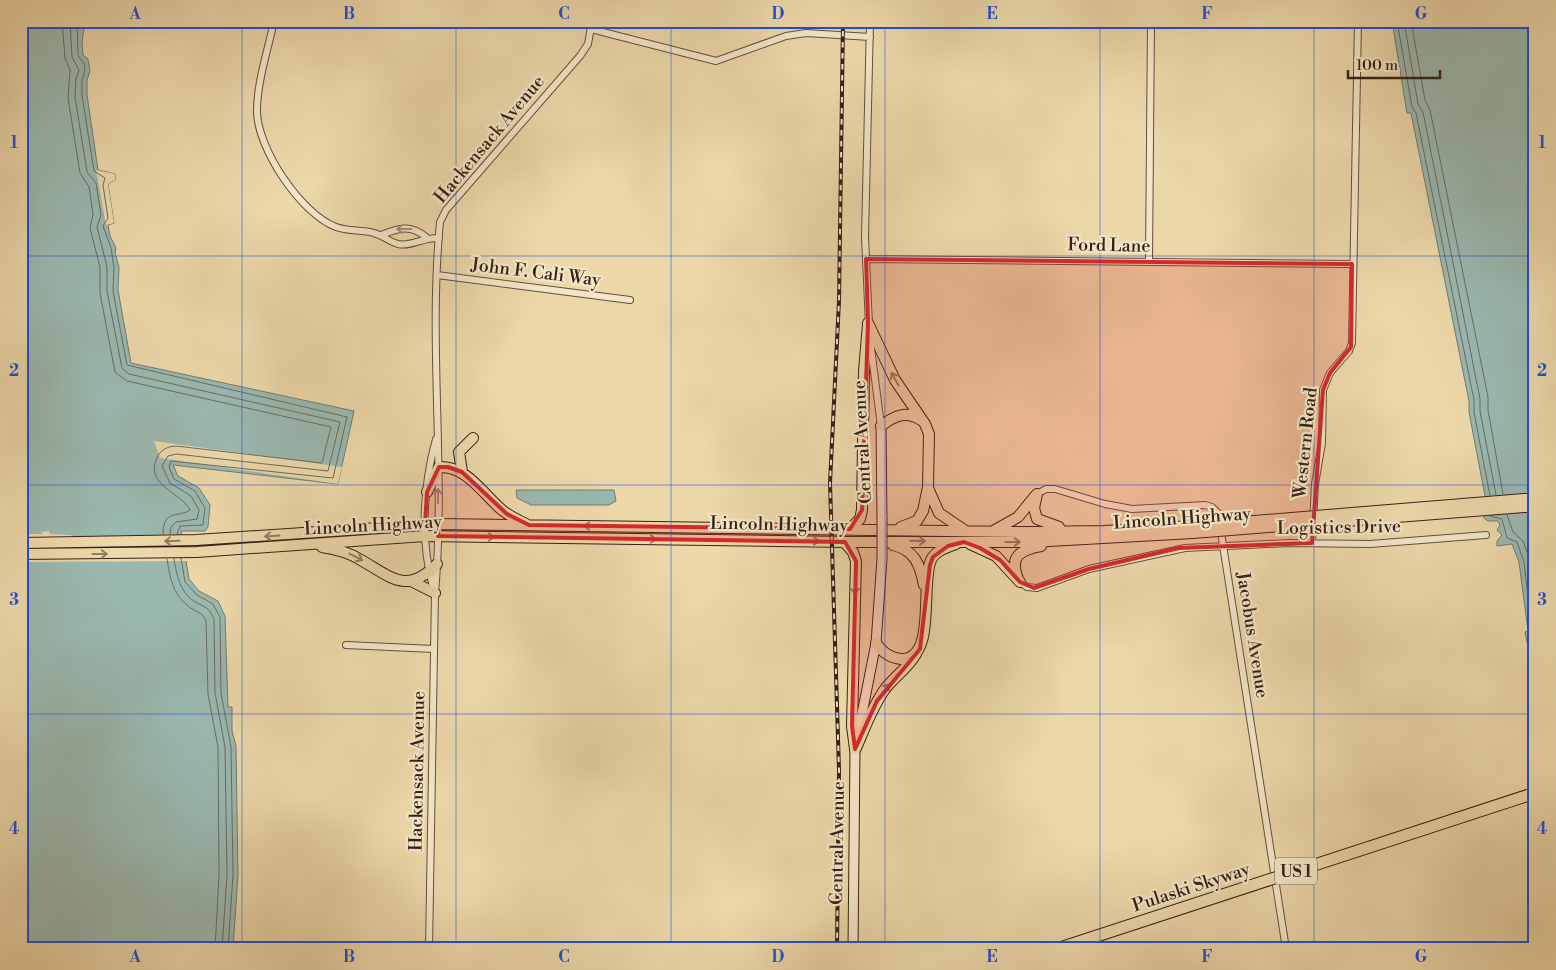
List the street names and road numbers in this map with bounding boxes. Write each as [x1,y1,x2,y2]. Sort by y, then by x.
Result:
street label: Hackensack Avenue [429,71,550,208]
street label: Ford Lane [1067,233,1151,258]
street label: John F. Cali Way [469,253,602,292]
street label: Central Avenue [848,380,877,504]
street label: Western Road [1288,385,1323,501]
street label: Lincoln Highway [1112,502,1252,535]
street label: Lincoln Highway [303,510,443,541]
street label: Lincoln Highway [710,512,848,537]
street label: Logistics Drive [1277,515,1401,540]
street label: Jacobus Avenue [1231,569,1274,700]
street label: Hackensack Avenue [405,691,430,851]
street label: Central Avenue [825,781,850,905]
street label: Pulaski Skyway [1129,858,1253,917]
road number: US 1 [1275,858,1317,884]

